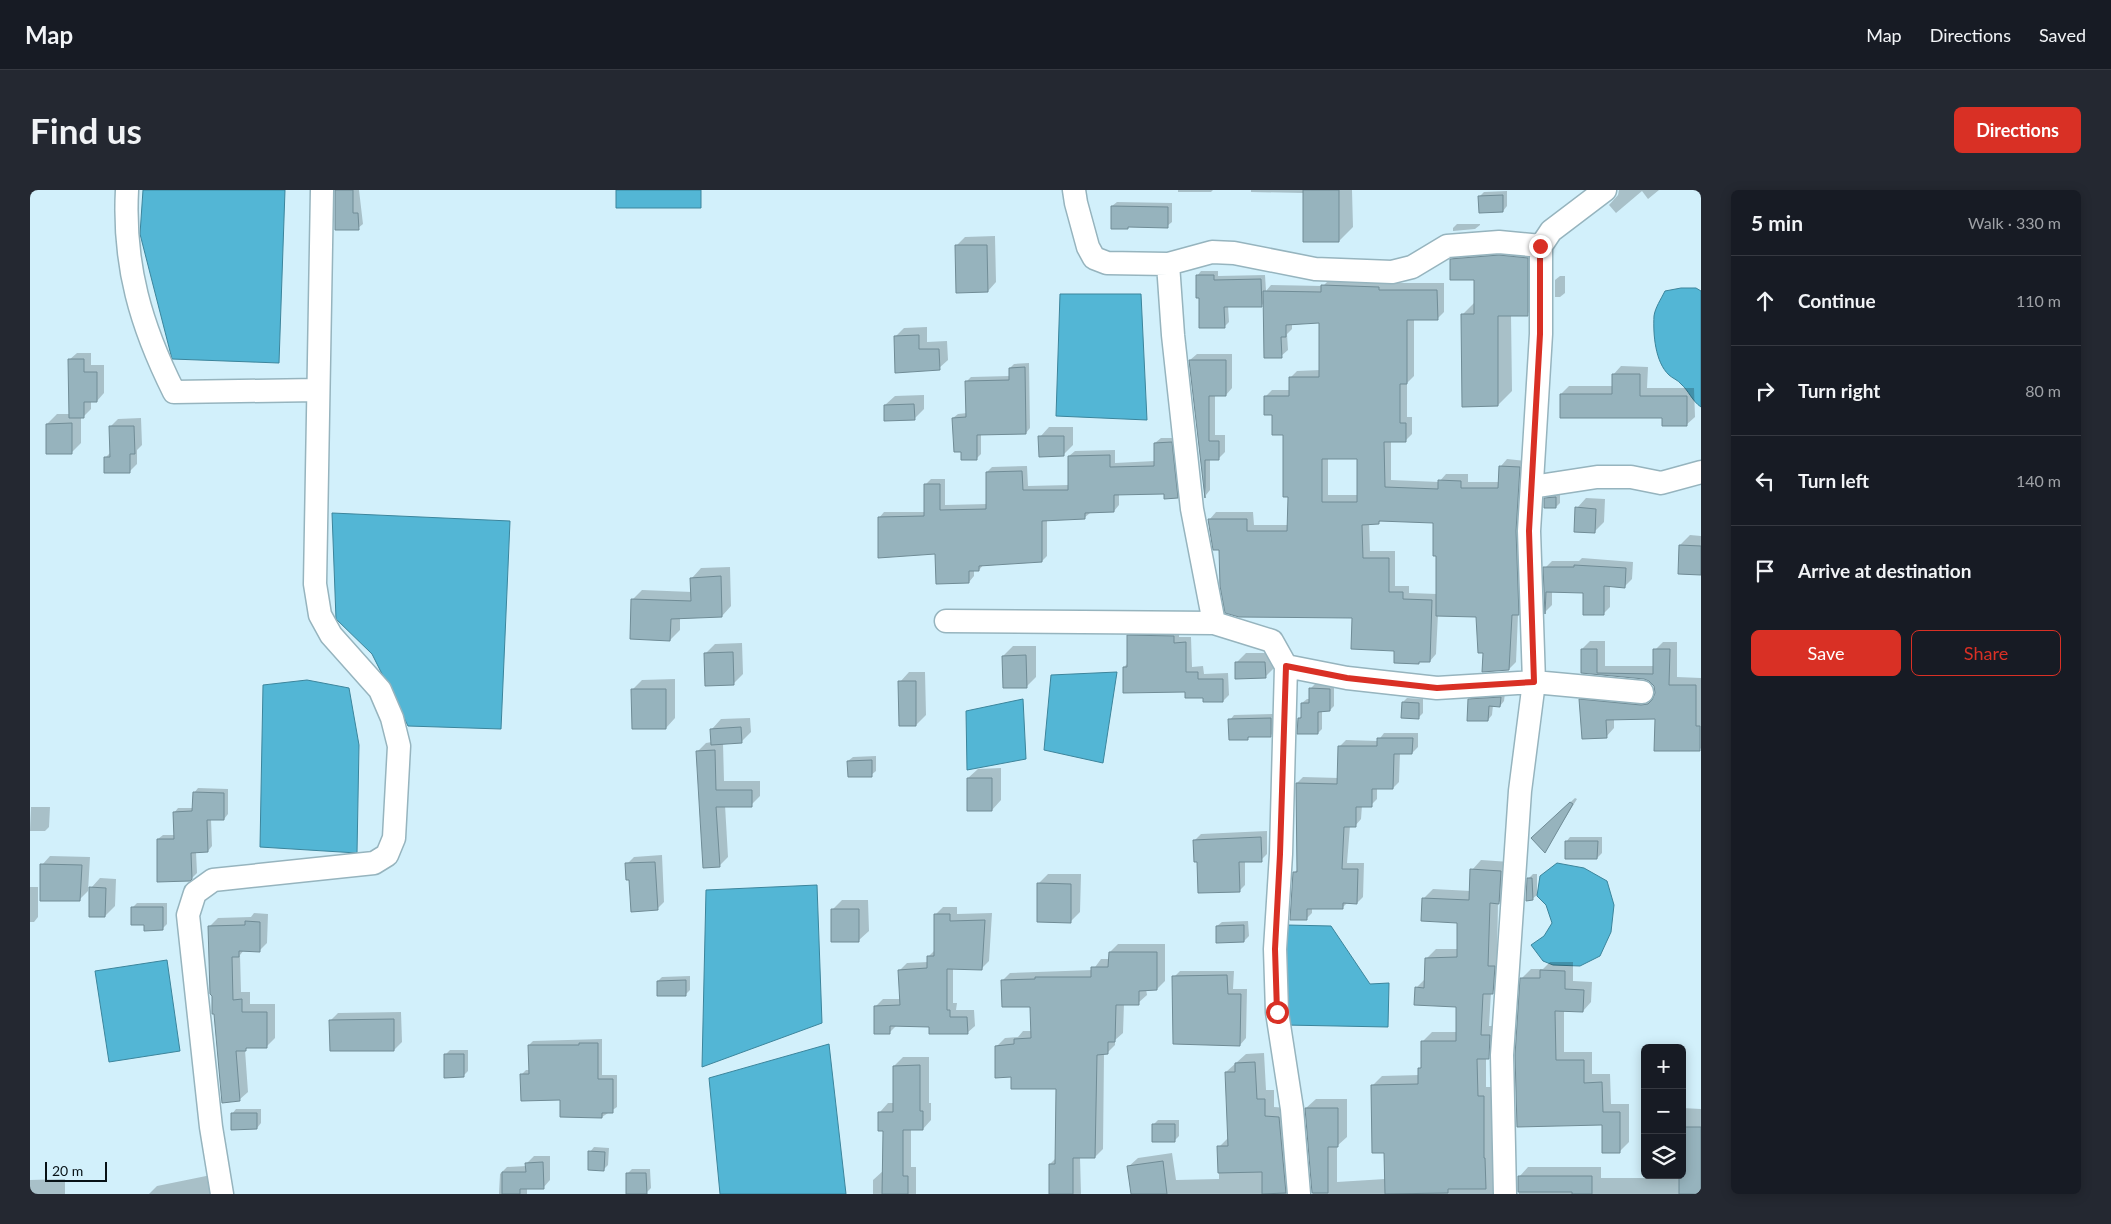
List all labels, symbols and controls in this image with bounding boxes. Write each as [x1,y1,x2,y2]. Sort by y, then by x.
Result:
text: Map [25,20,73,49]
text: Map [1866,24,1902,46]
text: Directions [1930,24,2011,46]
text: Saved [2039,24,2086,46]
button: Directions [1954,107,2081,153]
text: Find us [30,109,142,151]
text: 5 min [1751,210,1803,235]
text: Walk · 330 m [1968,213,2061,232]
route end [1529,235,1552,258]
icon: ahead [1751,287,1779,315]
text: Continue [1798,289,1876,312]
text: 110 m [2016,291,2061,310]
icon: right [1751,377,1779,405]
text: Turn right [1798,379,1880,402]
text: 80 m [2025,381,2061,400]
icon: left [1751,467,1779,495]
text: Turn left [1798,469,1869,492]
text: 140 m [2016,471,2061,490]
icon: arrive [1751,557,1779,585]
text: Arrive at destination [1798,559,1971,582]
button: Save [1751,630,1901,676]
button: Share [1911,630,2061,676]
route start [1266,1001,1289,1024]
map controls [1641,1044,1686,1179]
button: + [1641,1044,1686,1089]
button: − [1641,1089,1686,1134]
button: layers [1641,1134,1686,1179]
scale bar [45,1159,108,1182]
text: 20 m [52,1162,83,1179]

